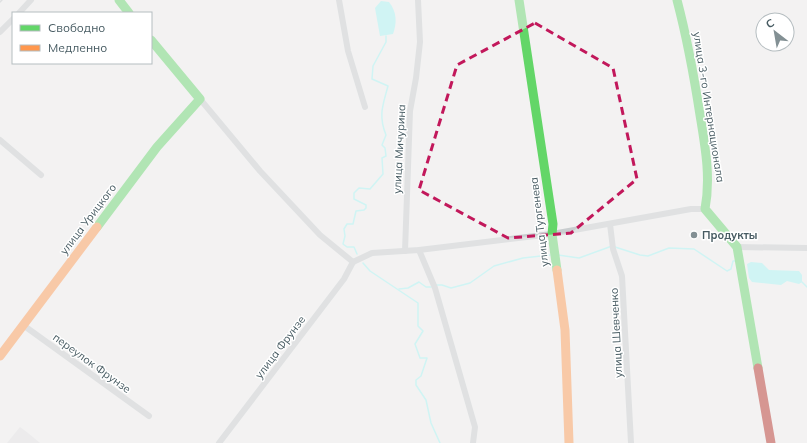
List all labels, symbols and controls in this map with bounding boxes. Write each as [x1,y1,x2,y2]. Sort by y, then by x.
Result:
legend [12,12,152,64]
north arrow [755,12,795,52]
text: С [763,15,777,31]
text: Свободно [48,20,105,35]
street label: улица 3-го Интернационала [690,31,728,183]
text: Медленно [48,40,107,55]
street label: улица Мичурина [390,104,408,194]
street label: улица Тургенева [527,177,551,267]
street label: улица Урицкого [57,181,119,257]
place label: Продукты [702,228,758,242]
marker: Продукты [689,230,699,240]
street label: улица Шевченко [607,288,625,378]
street label: улица Фрунзе [252,313,308,381]
street label: переулок Фрунзе [50,330,134,396]

